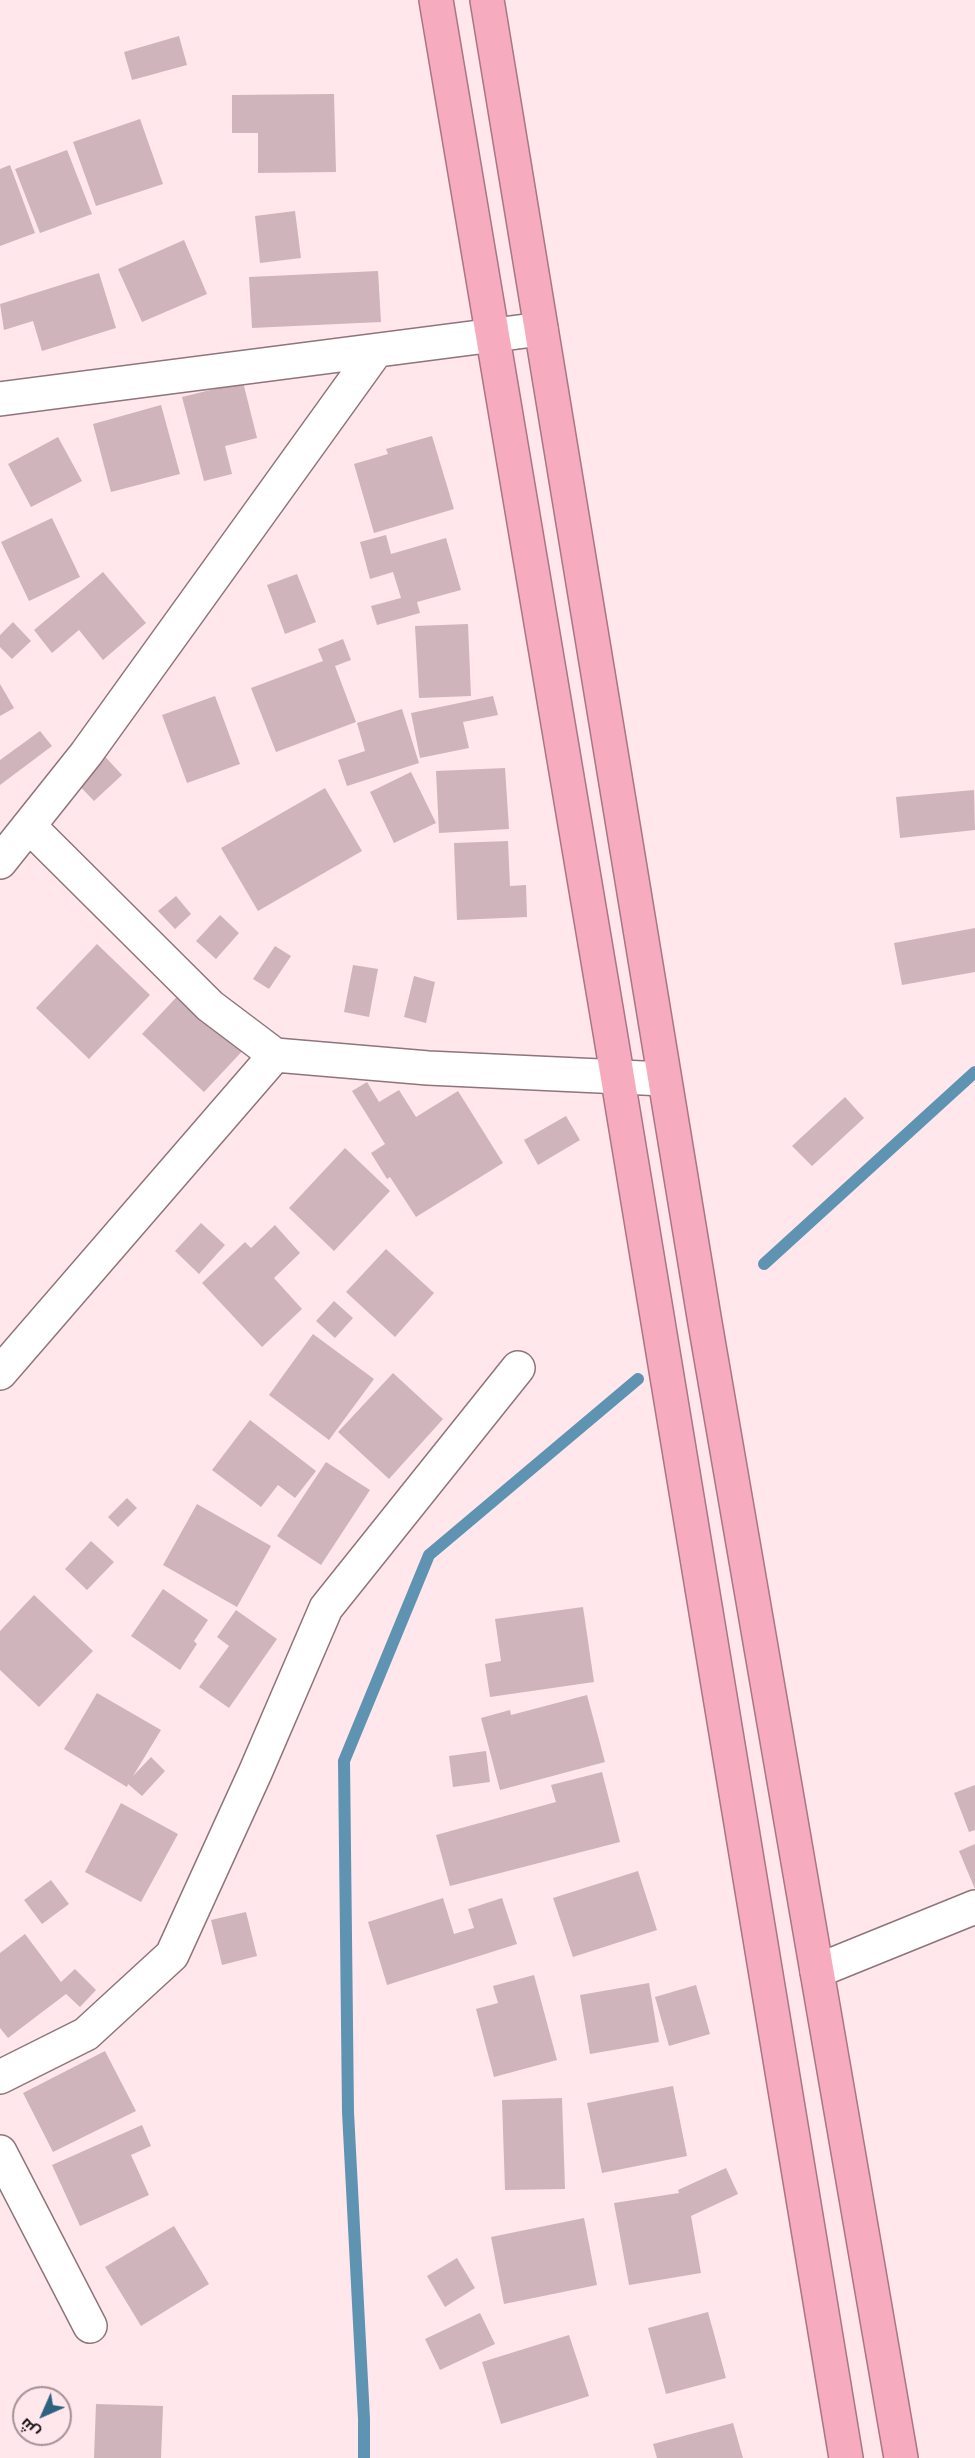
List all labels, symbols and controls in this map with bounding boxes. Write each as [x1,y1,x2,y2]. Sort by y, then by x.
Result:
north arrow [12,2386,72,2446]
text: ش [16,2414,44,2442]

